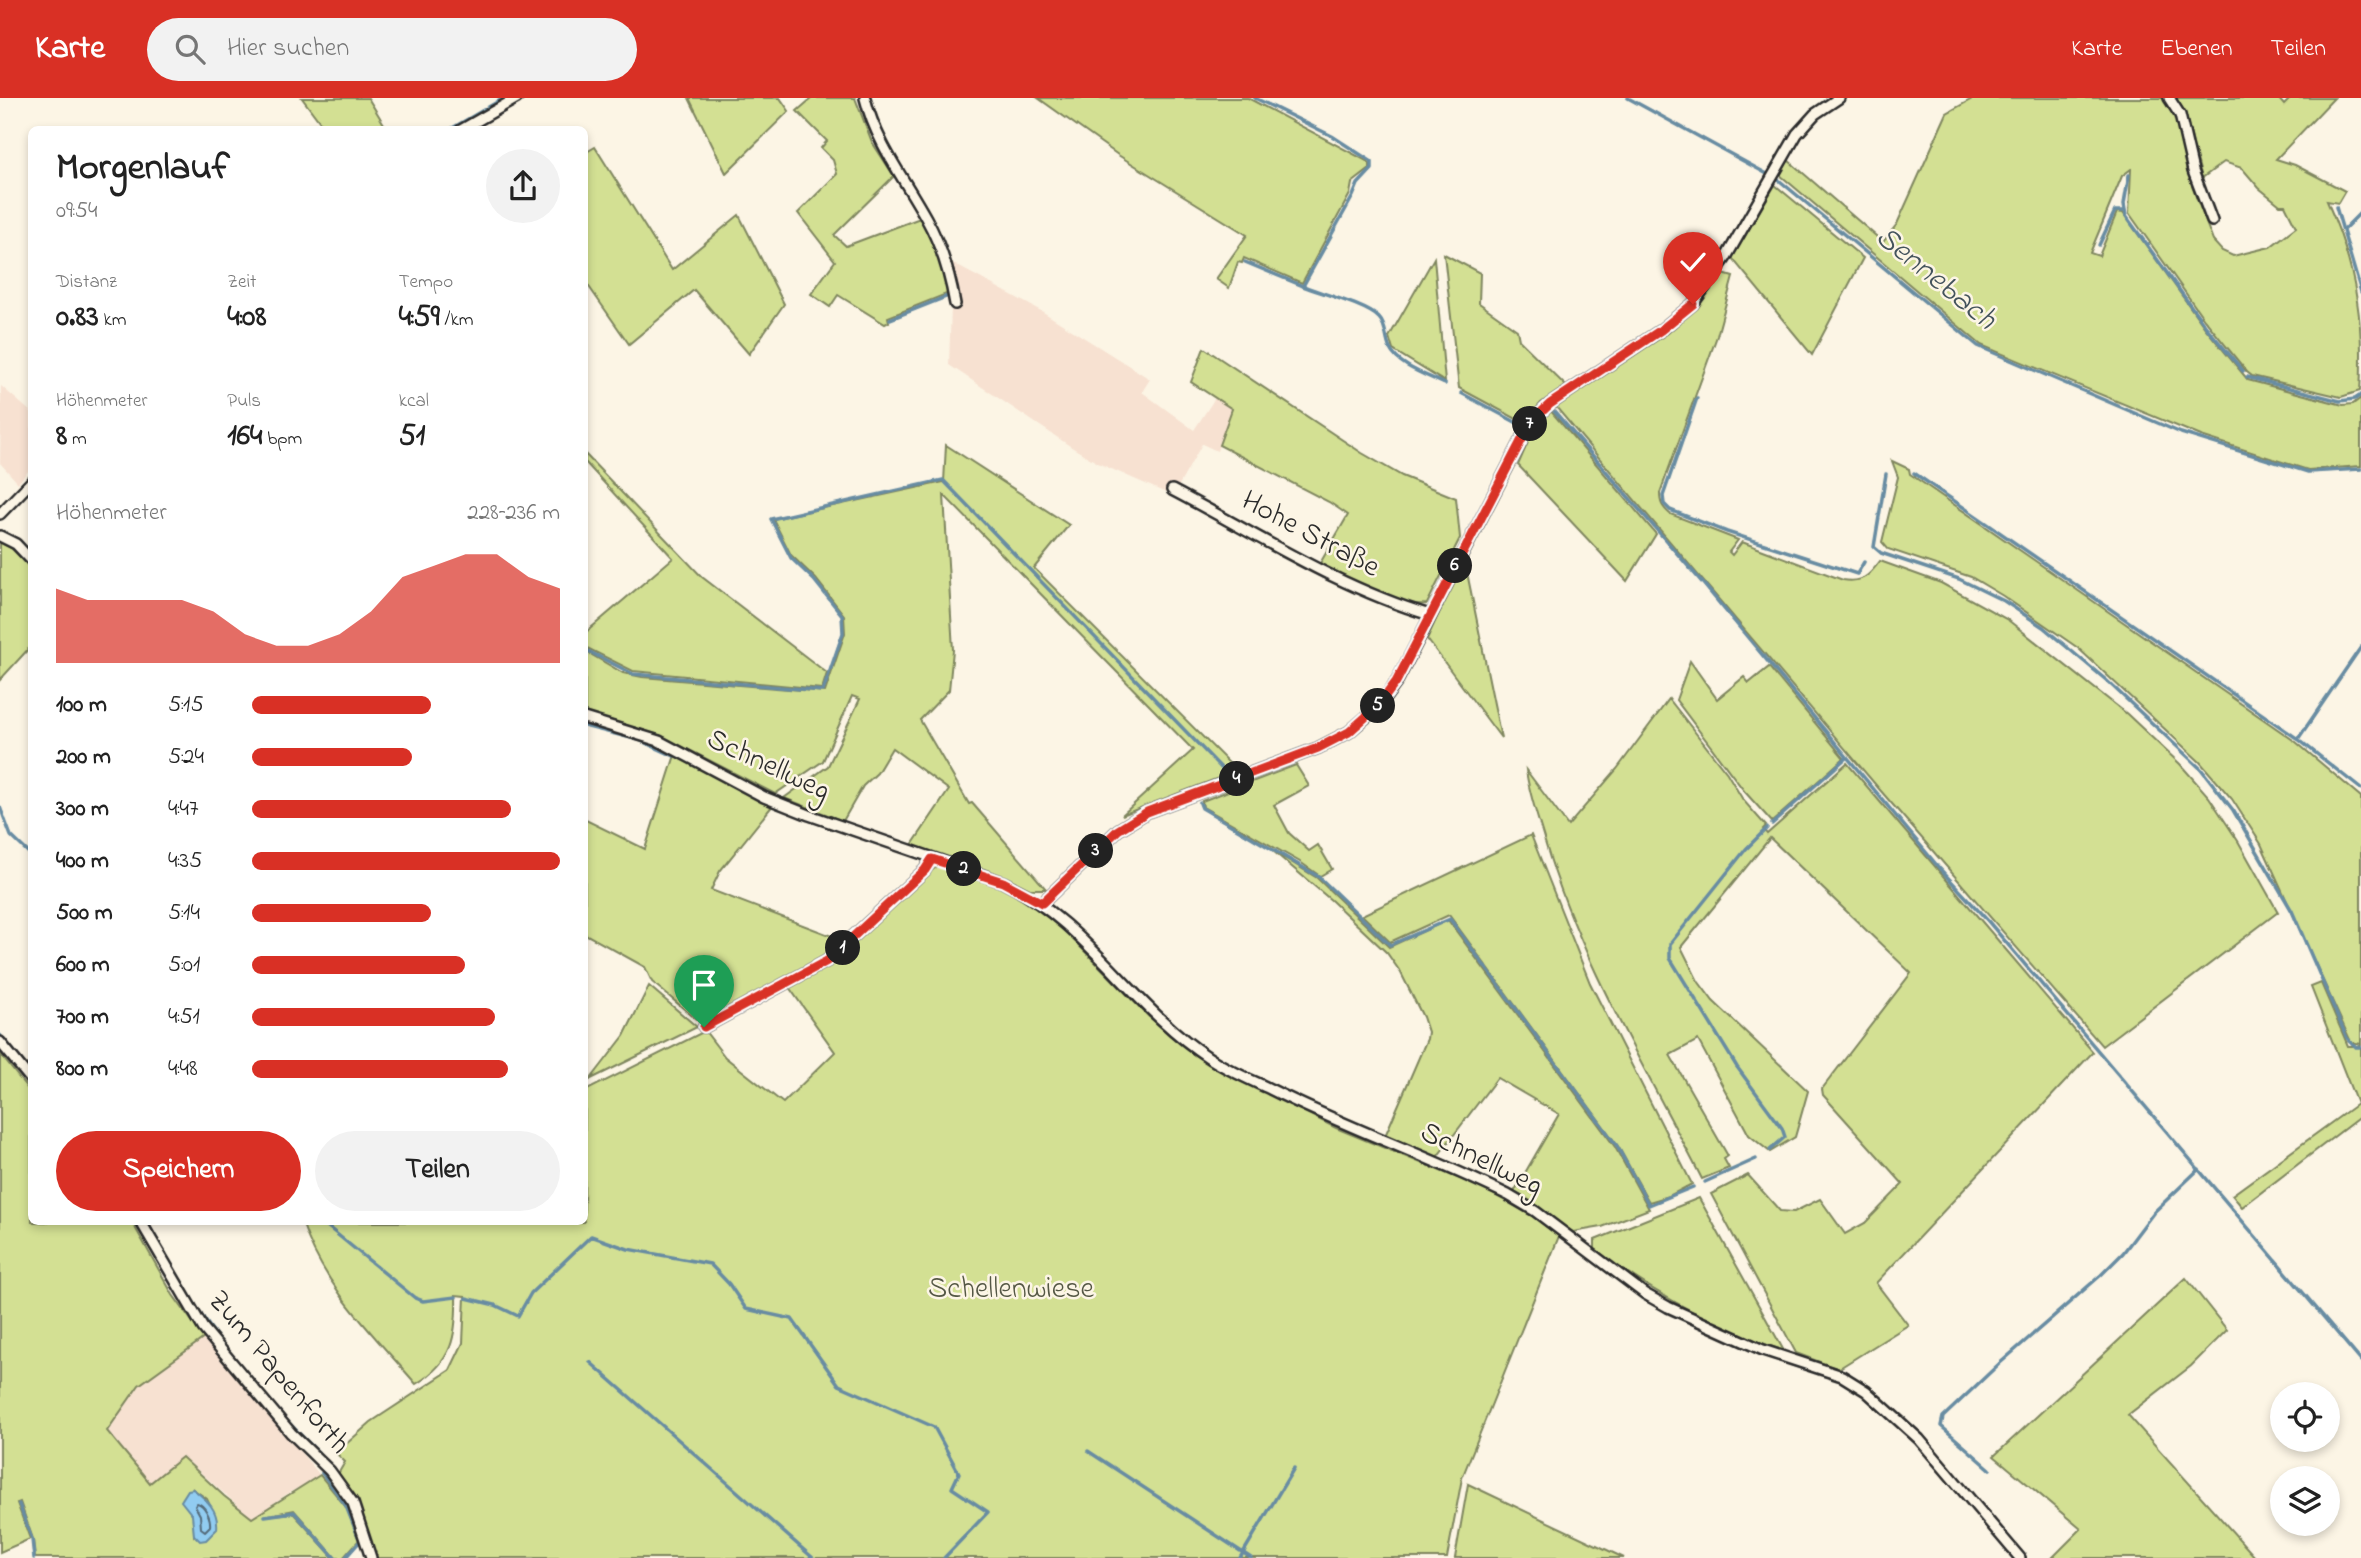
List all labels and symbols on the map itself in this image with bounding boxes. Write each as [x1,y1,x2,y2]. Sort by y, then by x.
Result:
water label: Sennebach [1864,215,2006,343]
pin [1663,232,1723,304]
pin: 7 [1512,406,1548,442]
street label: Hohe Straße [1233,480,1388,590]
pin: 6 [1438,548,1472,584]
pin: 5 [1360,688,1396,724]
street label: Schnellweg [699,718,837,814]
pin: 4 [1220,762,1254,796]
pin: 3 [1078,834,1114,868]
pin: 2 [946,852,982,886]
pin: 1 [826,930,860,966]
pin [674,955,734,1027]
street label: Schnellweg [1412,1111,1550,1209]
park label: Schellenwiese [928,1268,1094,1312]
street label: Zum Papenforth [196,1281,360,1465]

